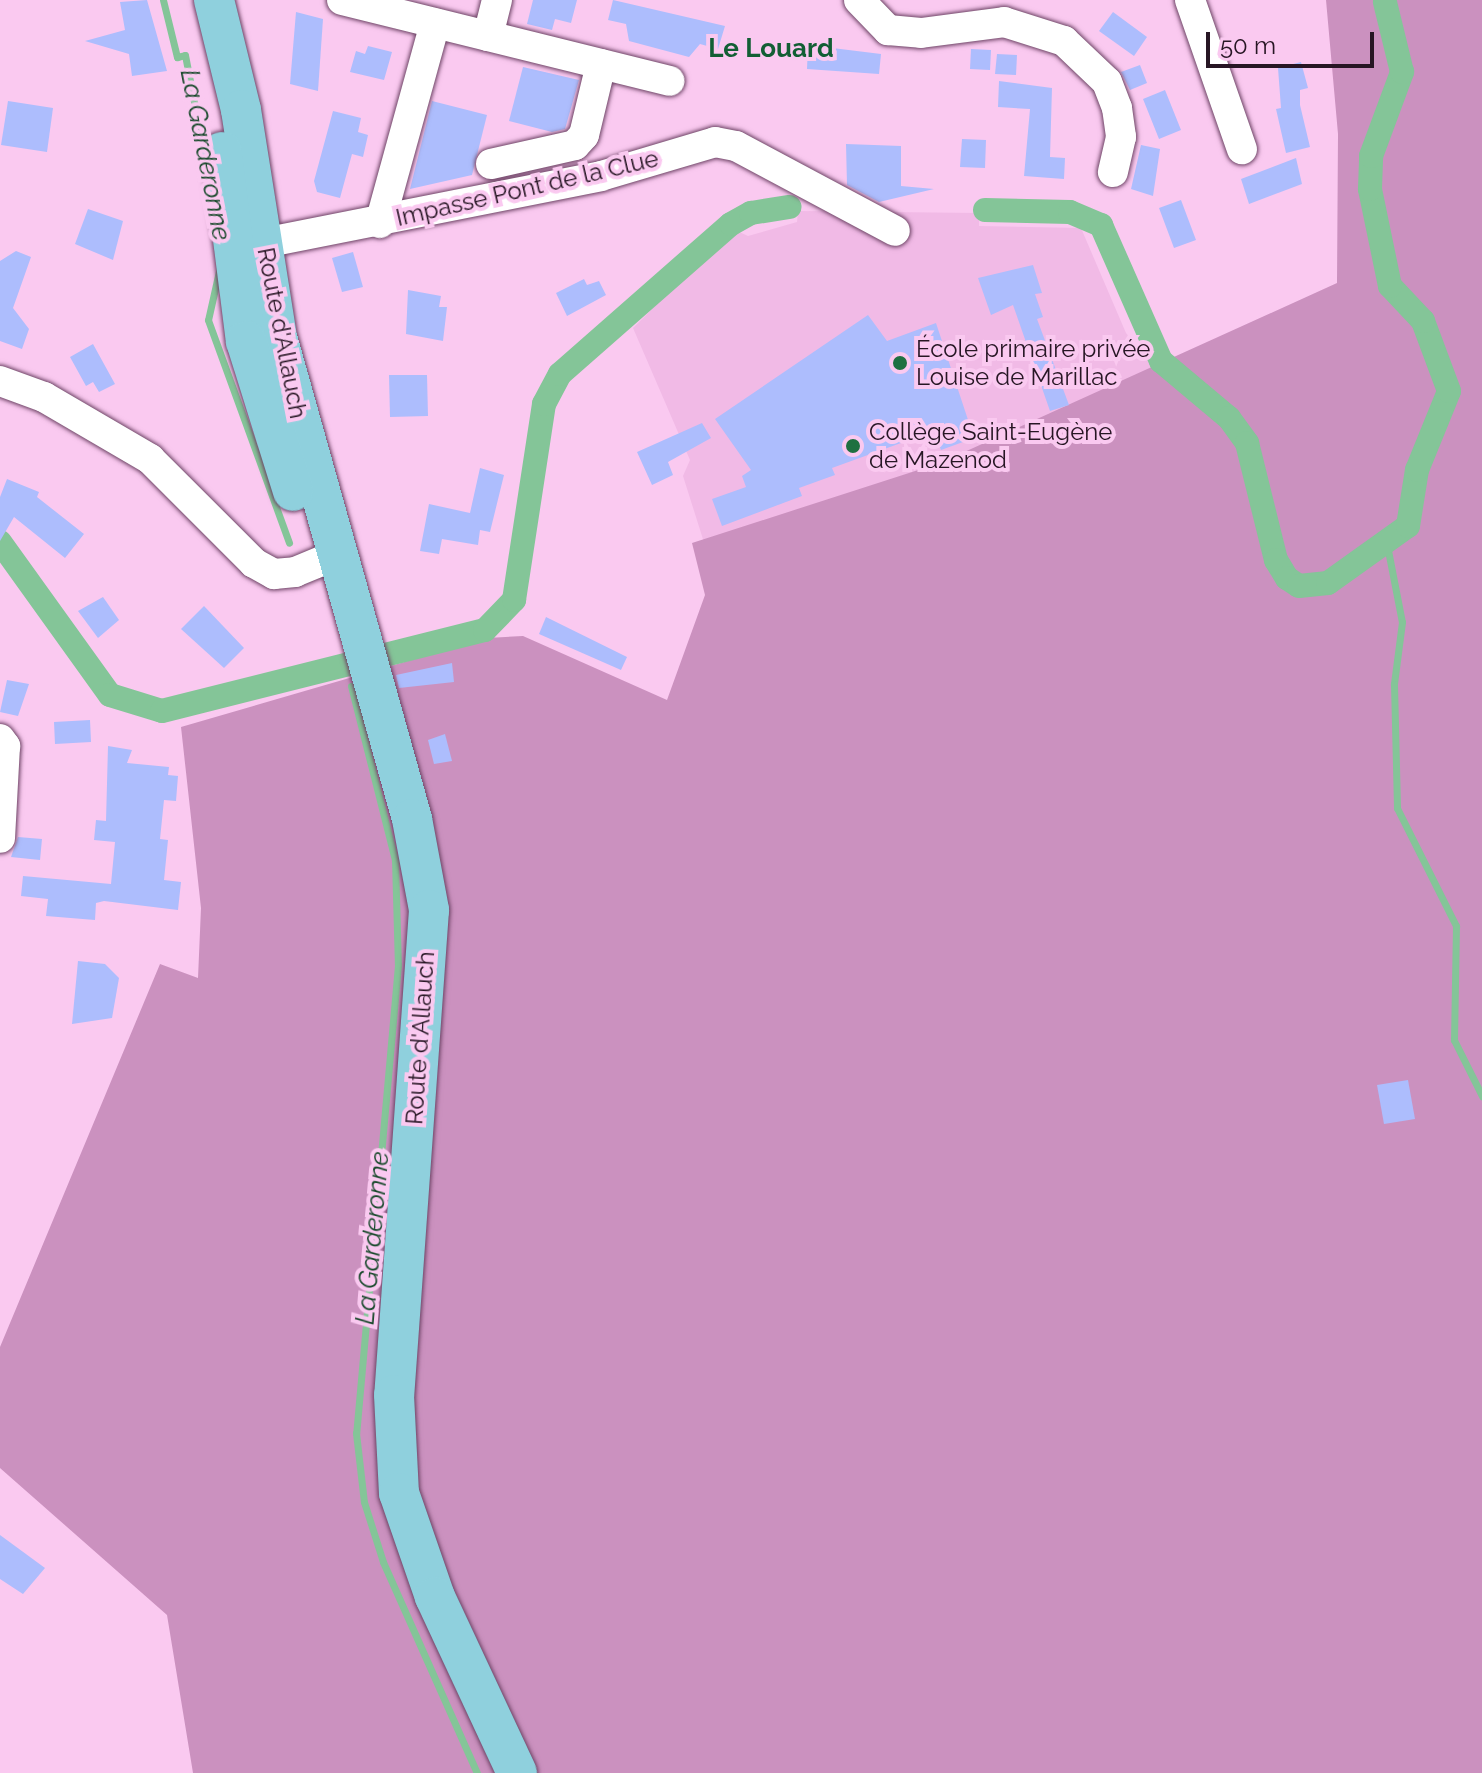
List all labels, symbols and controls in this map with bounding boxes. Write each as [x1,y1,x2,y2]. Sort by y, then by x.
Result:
scale bar [1210,16,1378,66]
text: 50 m [1220,31,1276,60]
district label: Le Louard [708,33,834,65]
water label: La Garderonne [173,67,237,243]
street label: Impasse Pont de la Clue [393,144,661,232]
street label: Route d'Allauch [251,245,313,421]
place label: École primaire privée Louise de Marillac [916,335,1150,391]
marker: École primaire privée Louise de Marillac [891,354,909,372]
place label: Collège Saint-Eugène de Mazenod [869,418,1112,474]
marker: Collège Saint-Eugène de Mazenod [844,437,862,455]
street label: Route d'Allauch [400,950,440,1126]
water label: La Garderonne [350,1150,396,1326]

